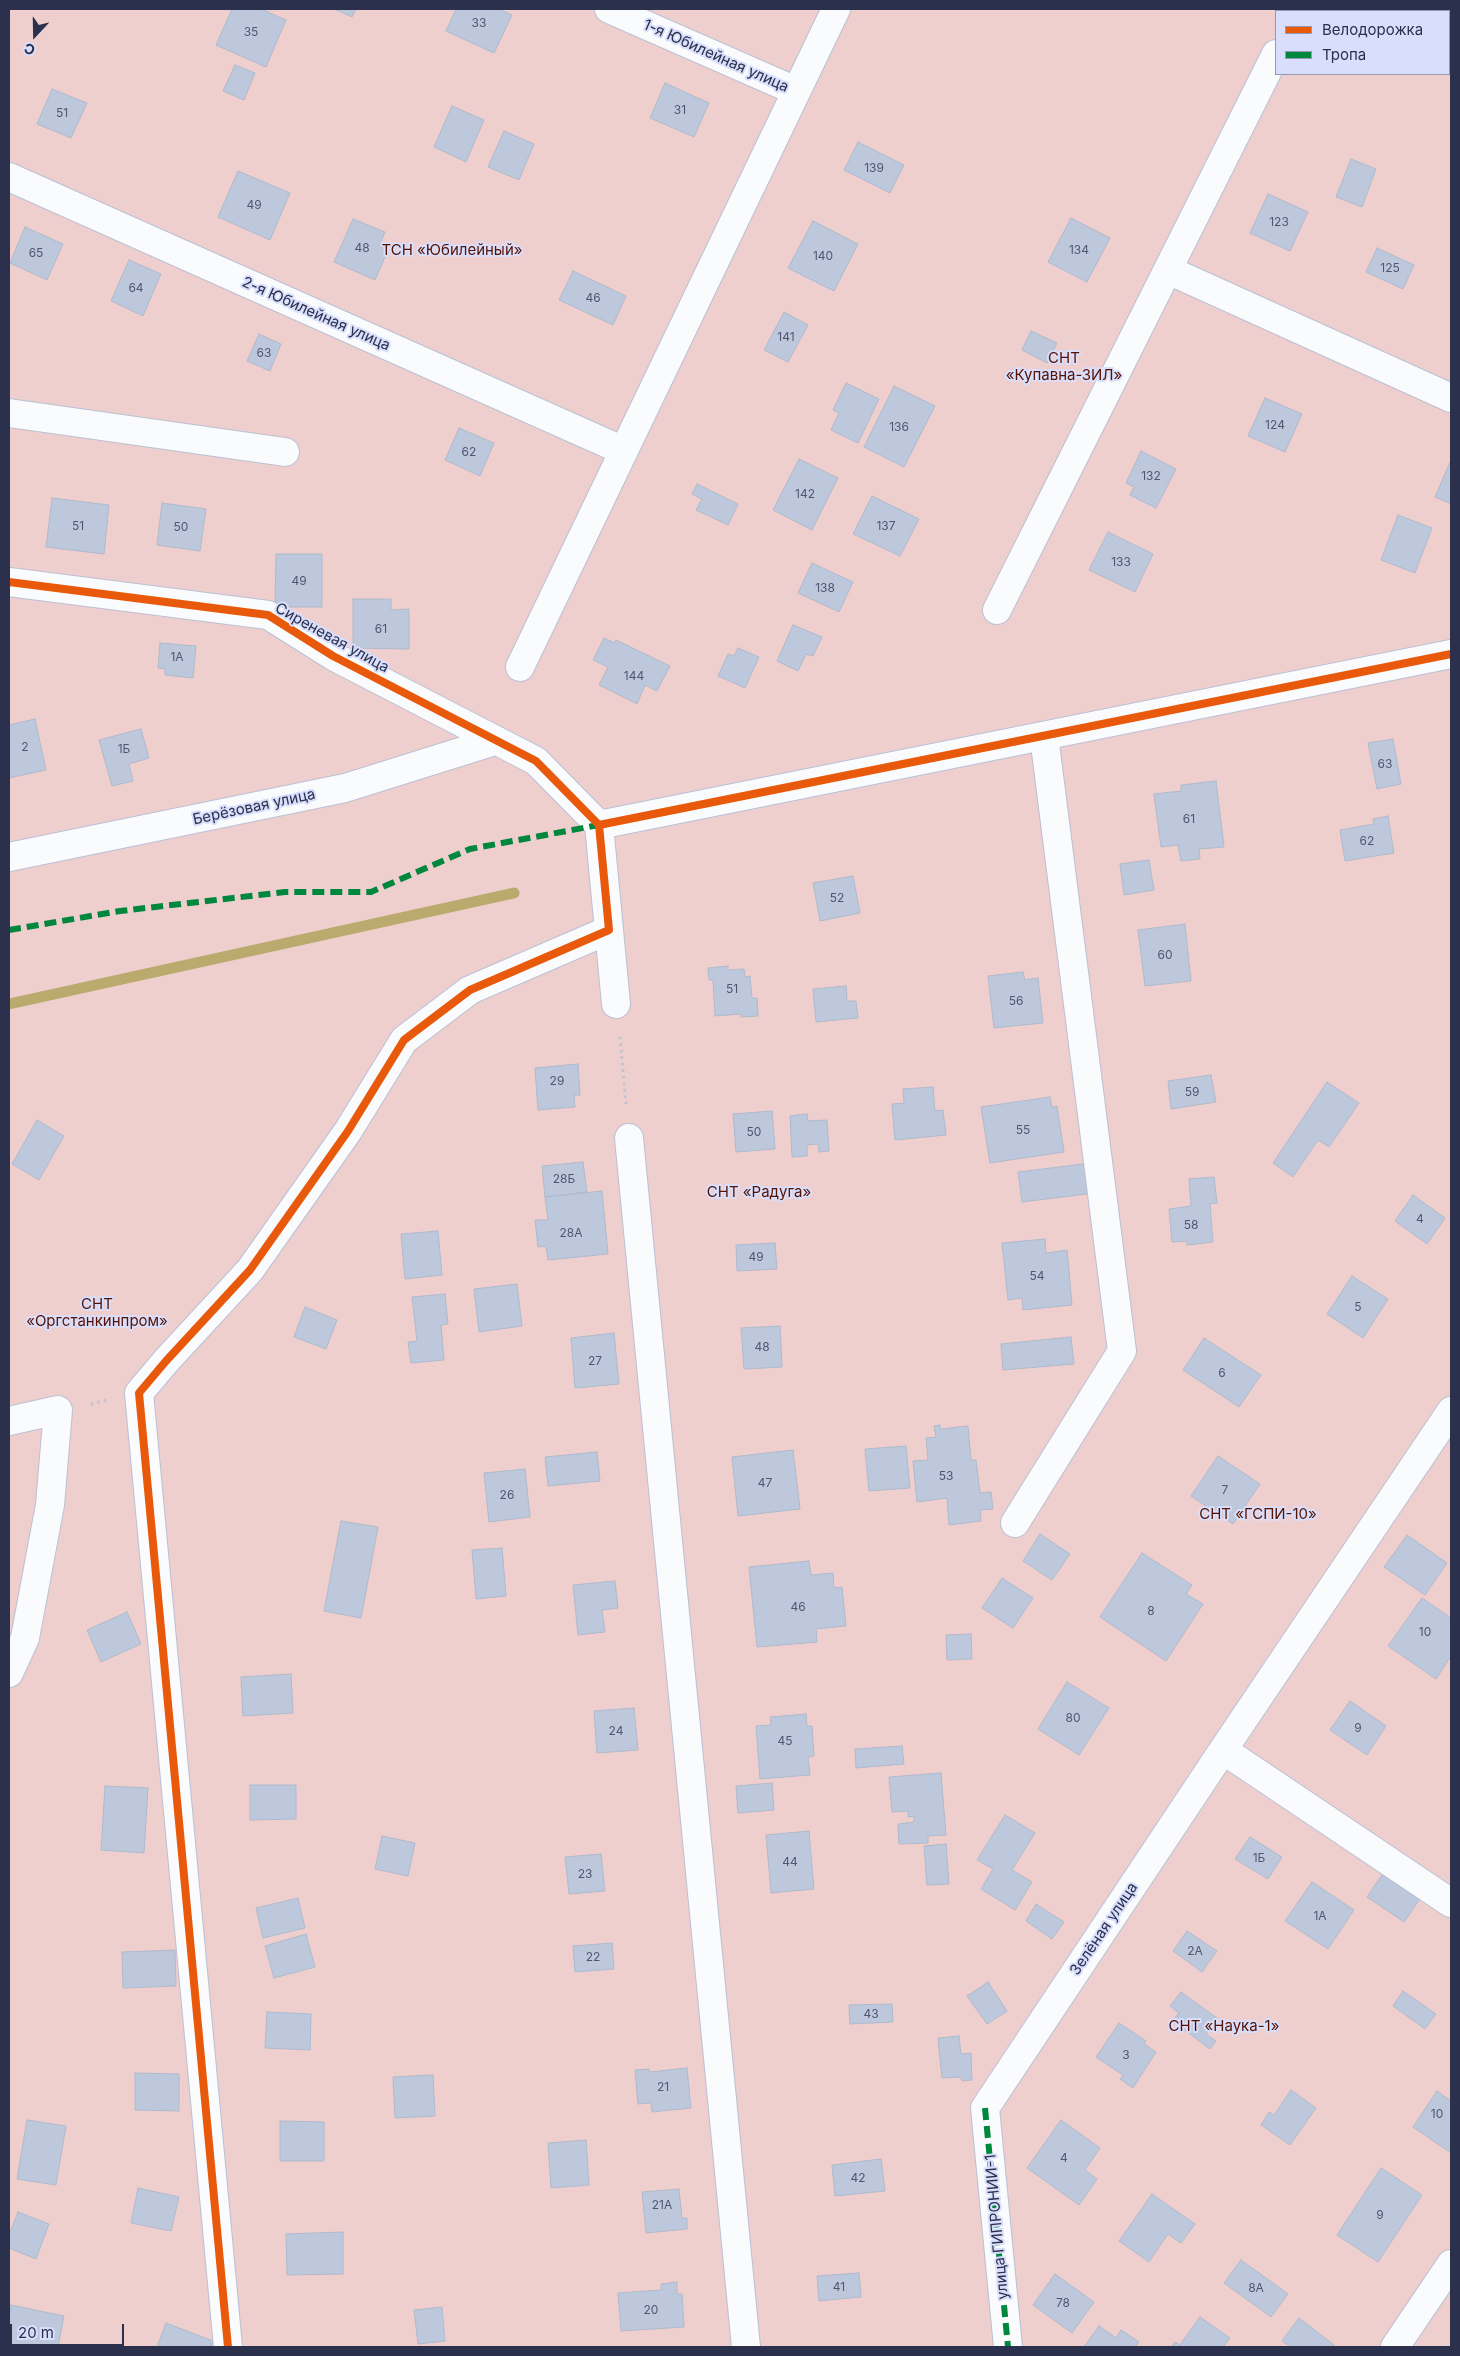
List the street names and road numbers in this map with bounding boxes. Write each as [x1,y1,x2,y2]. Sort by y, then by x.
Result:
street label: 1-я Юбилейная улица [641,16,791,96]
street label: 2-я Юбилейная улица [239,273,393,355]
street label: Сиреневая улица [272,599,392,677]
street label: Берёзовая улица [191,785,317,829]
street label: Зелёная улица [1066,1879,1142,1979]
street label: улица ГИПРОНИИ-1 [982,2154,1012,2300]

